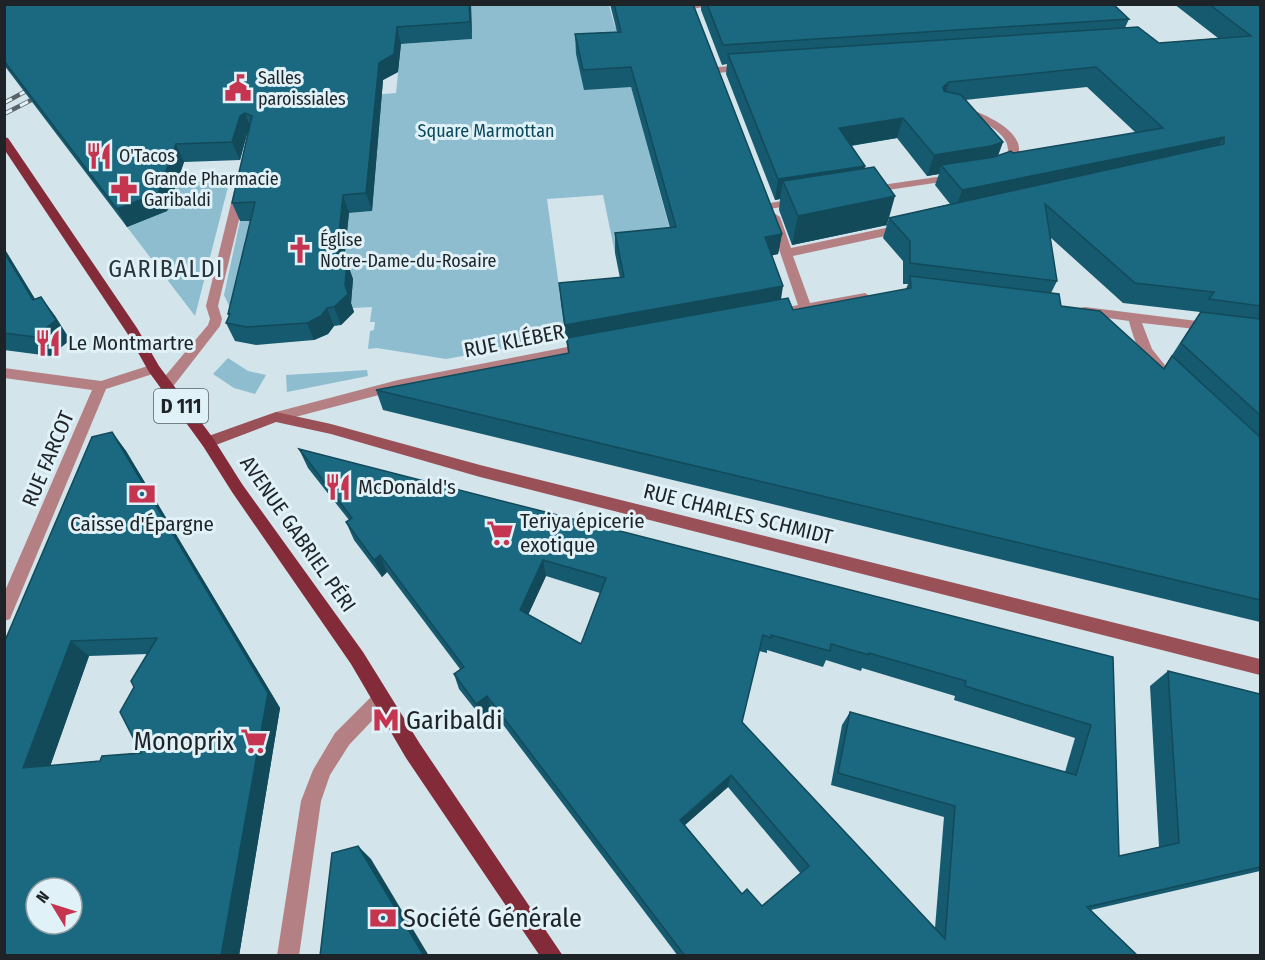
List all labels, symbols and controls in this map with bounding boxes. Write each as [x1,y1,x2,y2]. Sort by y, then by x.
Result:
place label: Salles paroissiales [258,67,346,110]
public building icon: Salles paroissiales [223,73,253,103]
park label: Square Marmottan [418,120,554,142]
restaurant icon: O'Tacos [84,141,114,171]
place label: O'Tacos [119,145,175,167]
place label: Grande Pharmacie Garibaldi [144,168,279,211]
pharmacy icon: Grande Pharmacie Garibaldi [109,174,139,204]
place label: Église Notre-Dame-du-Rosaire [320,228,496,272]
church icon: Église Notre-Dame-du-Rosaire [285,235,315,265]
district label: GARIBALDI [108,255,224,283]
street label: RUE KLÉBER [462,318,567,363]
restaurant icon: Le Montmartre [33,328,63,358]
place label: Le Montmartre [68,330,194,356]
road number: D 111 [154,389,208,423]
street label: RUE FARCOT [16,407,80,511]
street label: AVENUE GABRIEL PÉRI [234,451,362,617]
restaurant icon: McDonald's [323,472,353,502]
place label: McDonald's [358,474,456,500]
street label: RUE CHARLES SCHMIDT [641,478,836,550]
bank icon: Caisse d'Épargne [127,479,157,509]
place label: Teriya épicerie exotique [520,508,645,558]
place label: Caisse d'Épargne [70,511,214,537]
supermarket icon: Teriya épicerie exotique [485,518,515,548]
metro station icon: Garibaldi [371,705,401,735]
place label: Garibaldi [406,705,503,736]
place label: Monoprix [134,726,235,757]
supermarket icon: Monoprix [239,726,269,756]
north arrow [24,876,84,936]
text: N [32,887,53,907]
bank icon: Société Générale [368,903,398,933]
place label: Société Générale [403,903,582,934]

